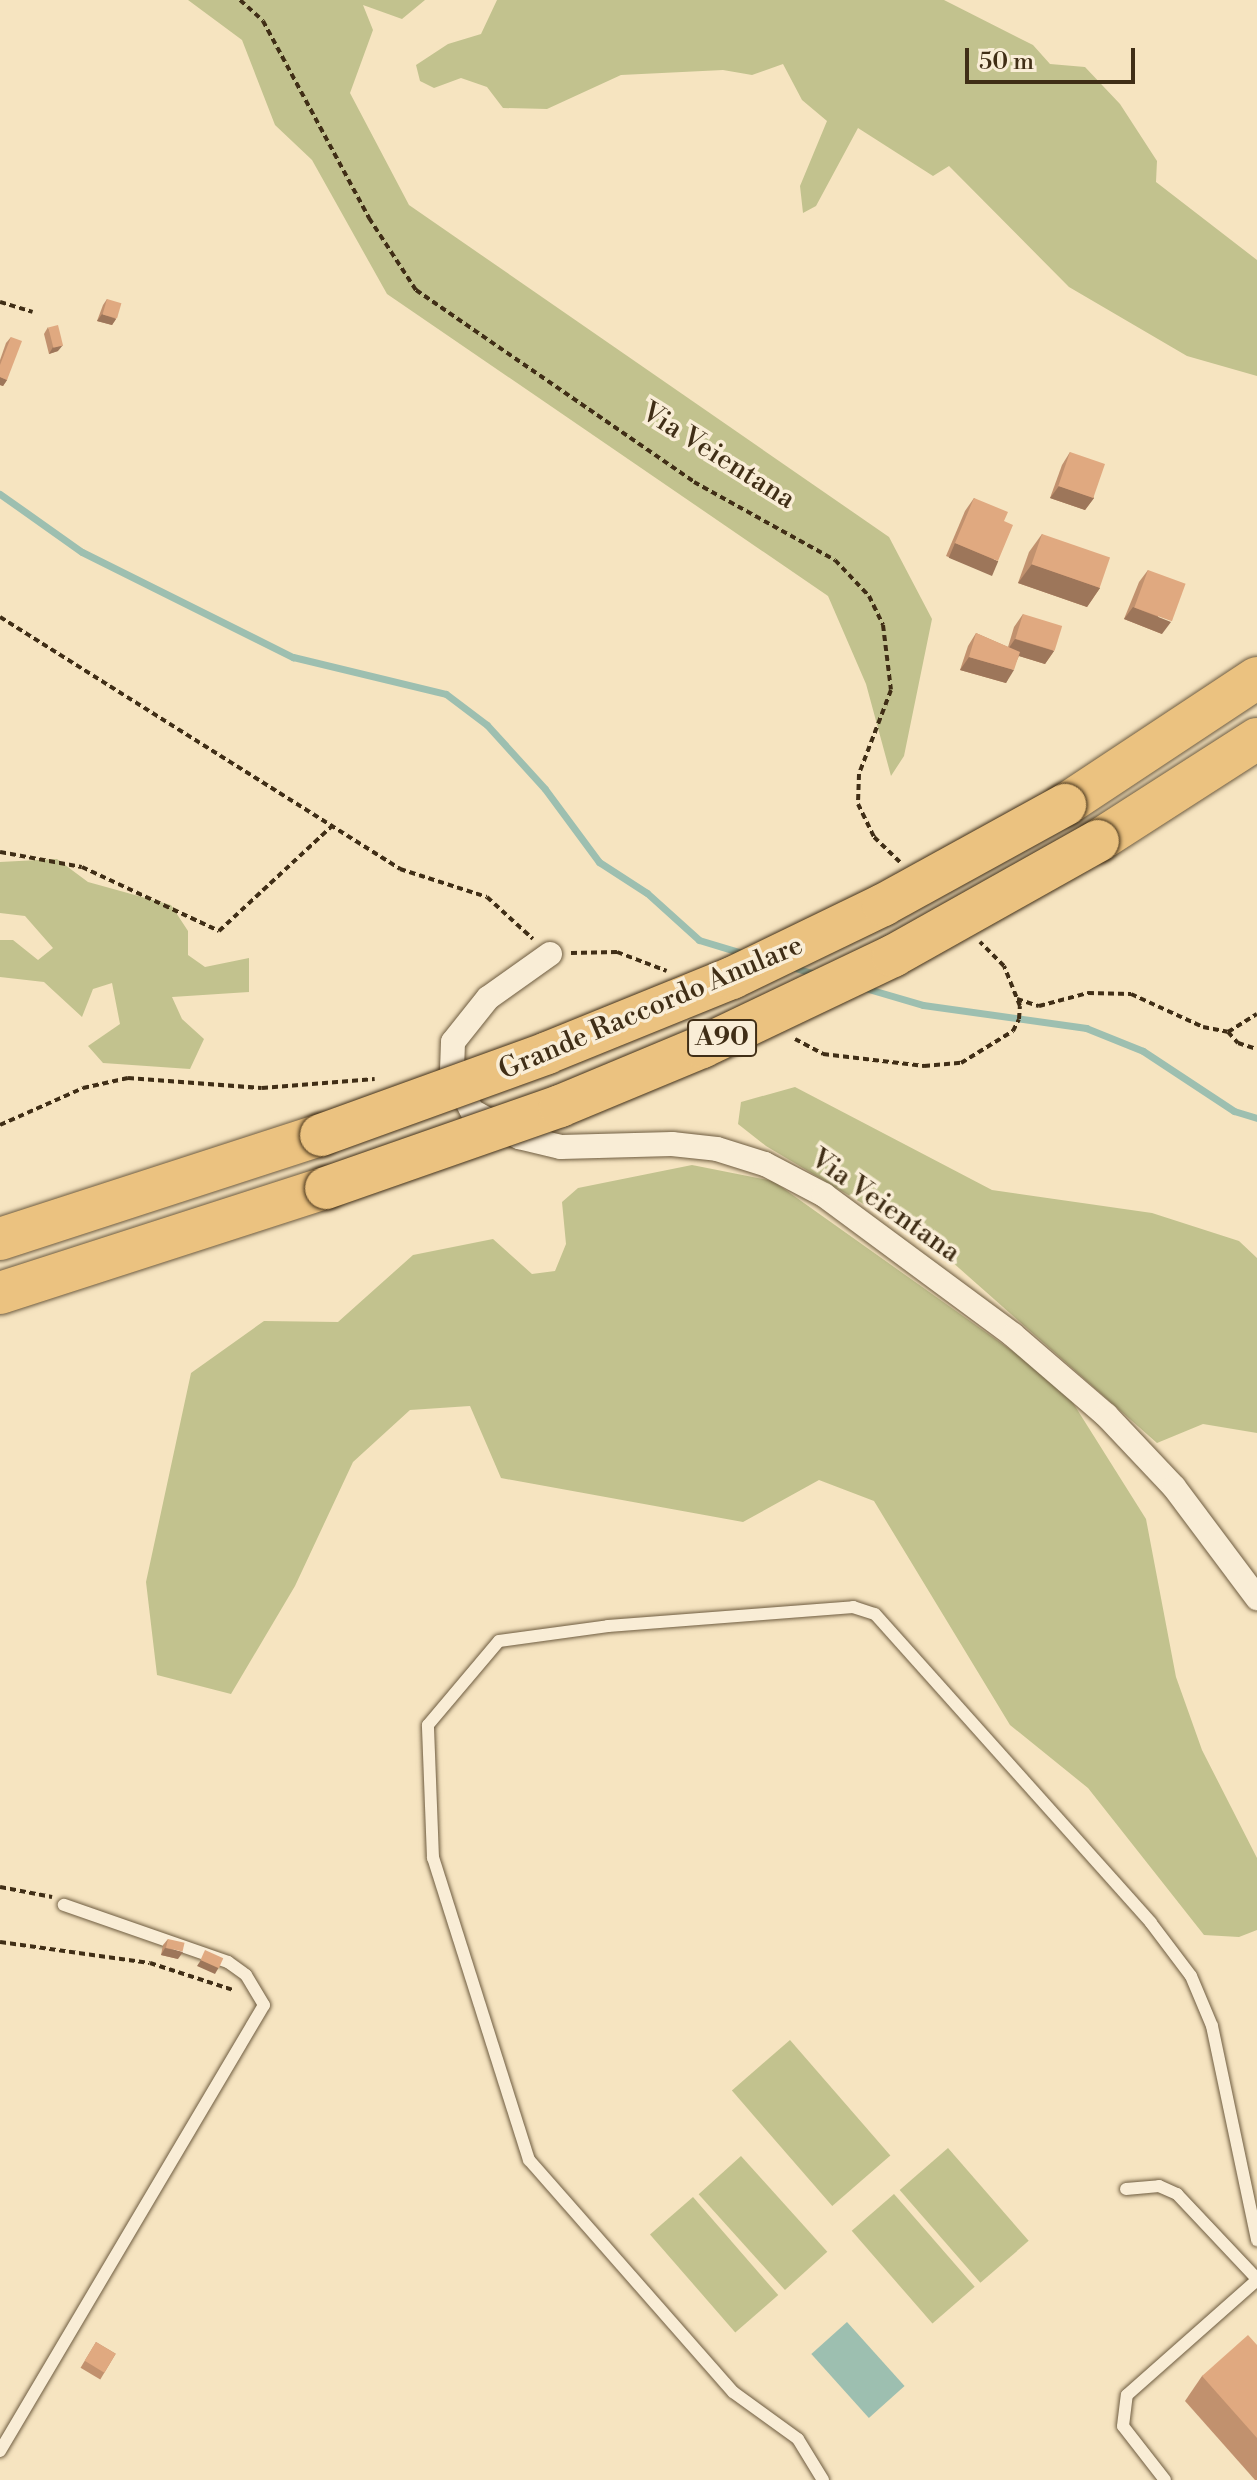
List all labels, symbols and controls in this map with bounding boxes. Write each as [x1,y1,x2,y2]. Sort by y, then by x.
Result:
scale bar [969,32,1139,82]
text: 50 m [979,47,1034,77]
street label: Via Veientana [635,395,801,517]
street label: Grande Raccordo Anulare [494,929,808,1087]
road number: A90 [686,1016,758,1060]
street label: Via Veientana [804,1142,966,1270]

